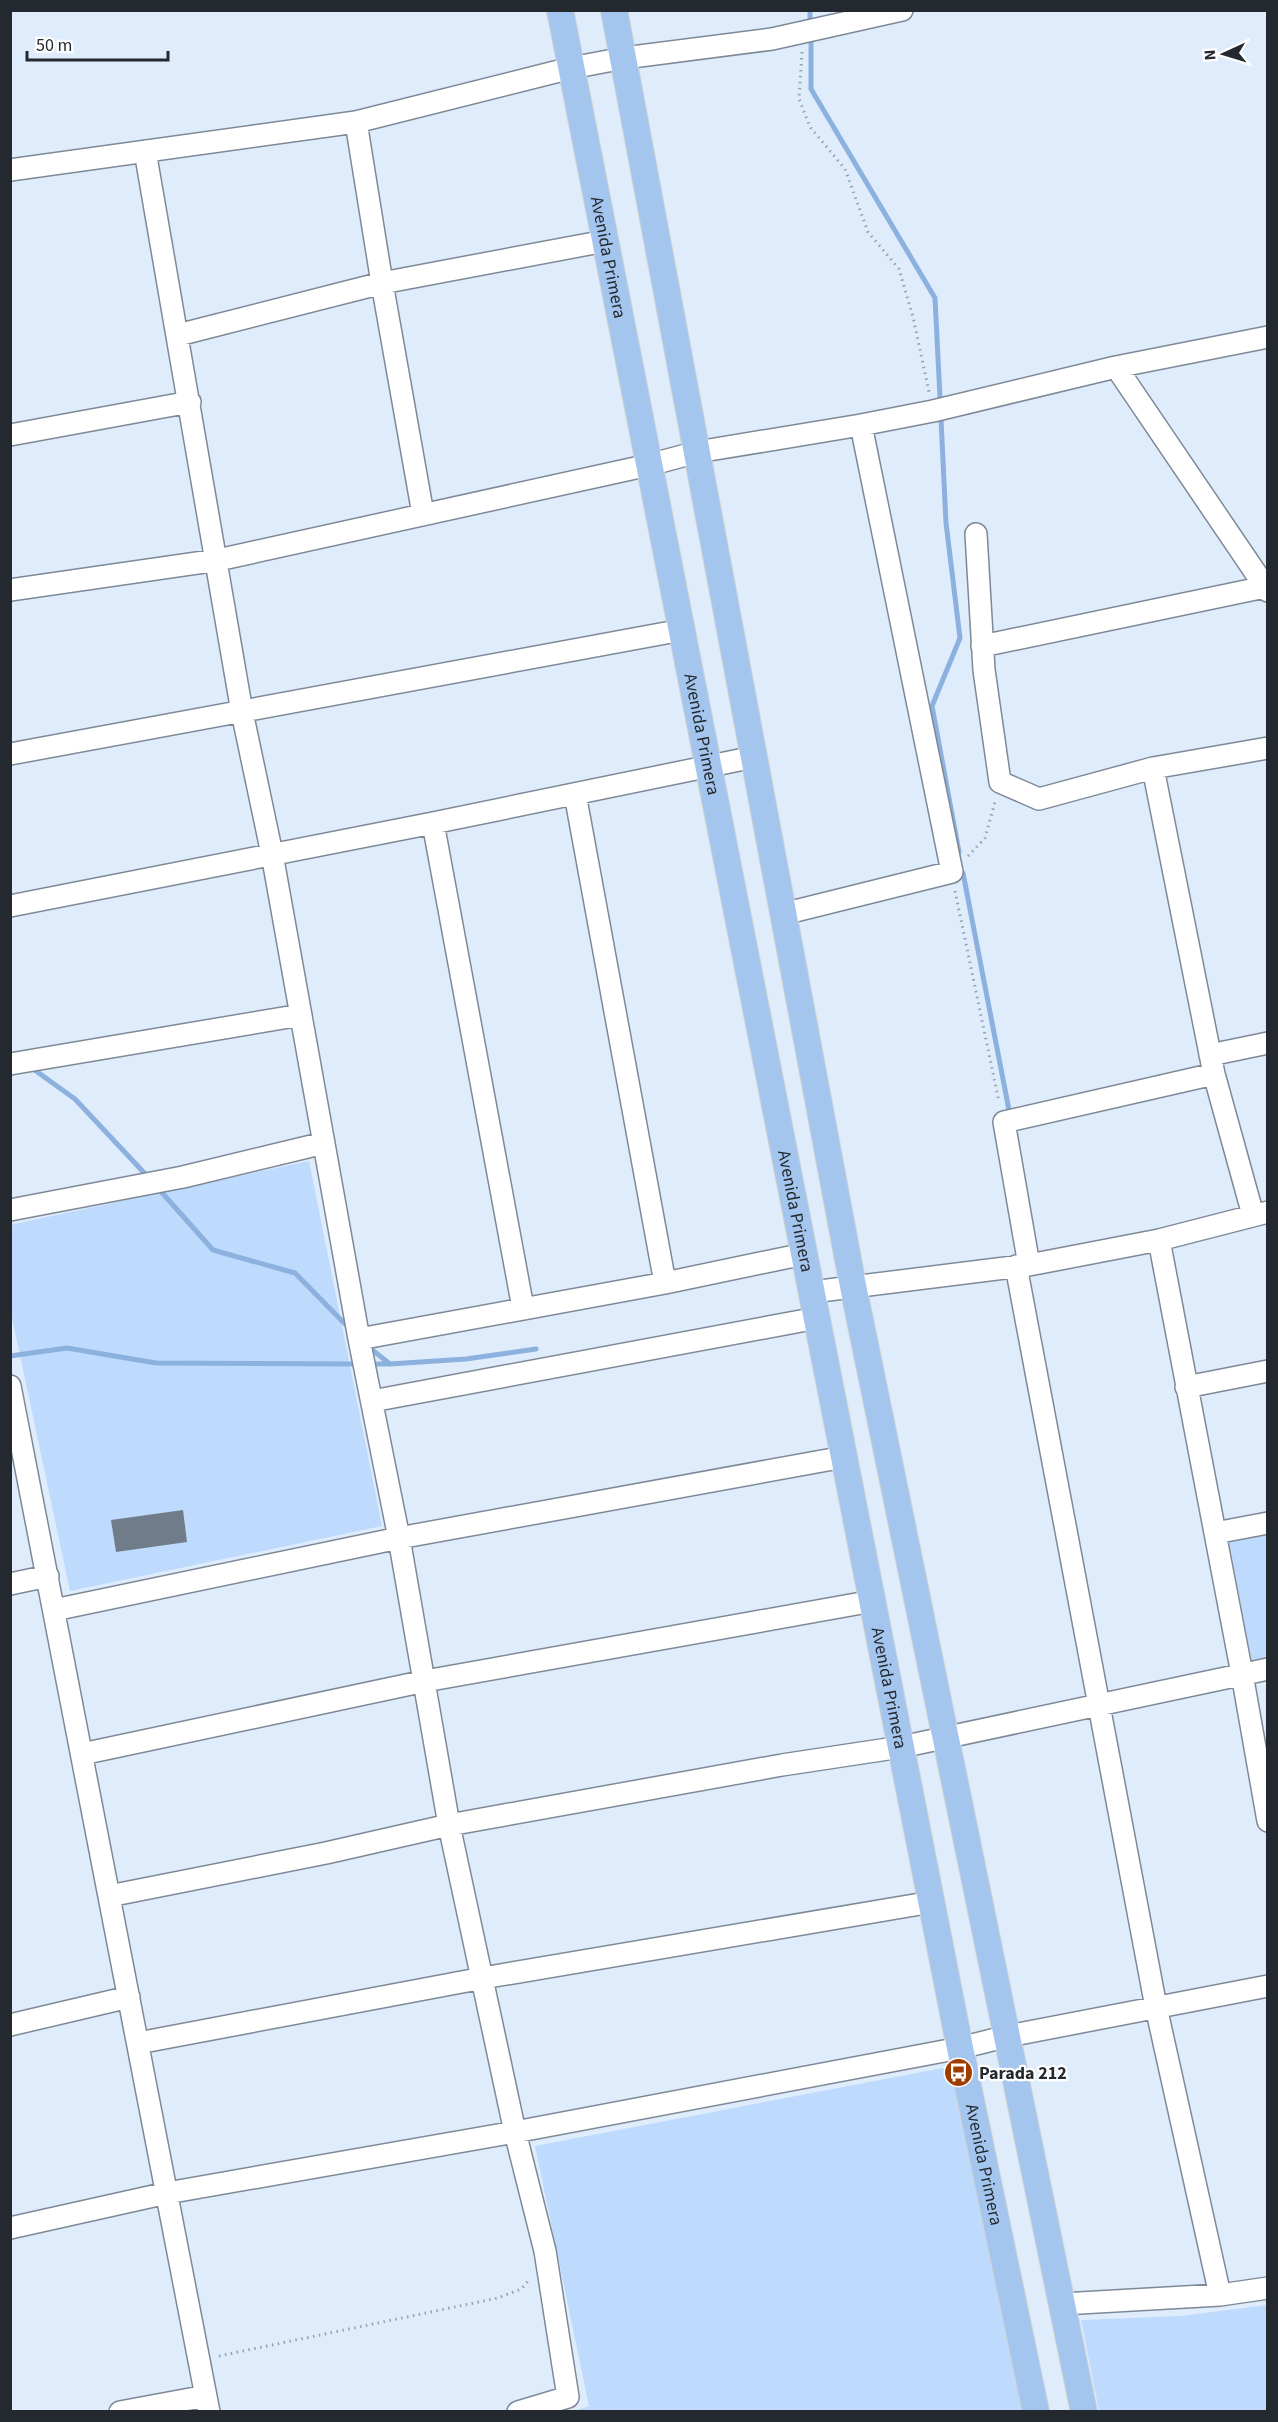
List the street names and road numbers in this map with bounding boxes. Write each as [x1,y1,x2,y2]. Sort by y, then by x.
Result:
street label: Avenida Primera [584,194,633,320]
street label: Avenida Primera [678,671,726,797]
street label: Avenida Primera [772,1148,820,1274]
street label: Avenida Primera [865,1625,914,1751]
street label: Avenida Primera [959,2102,1009,2228]

